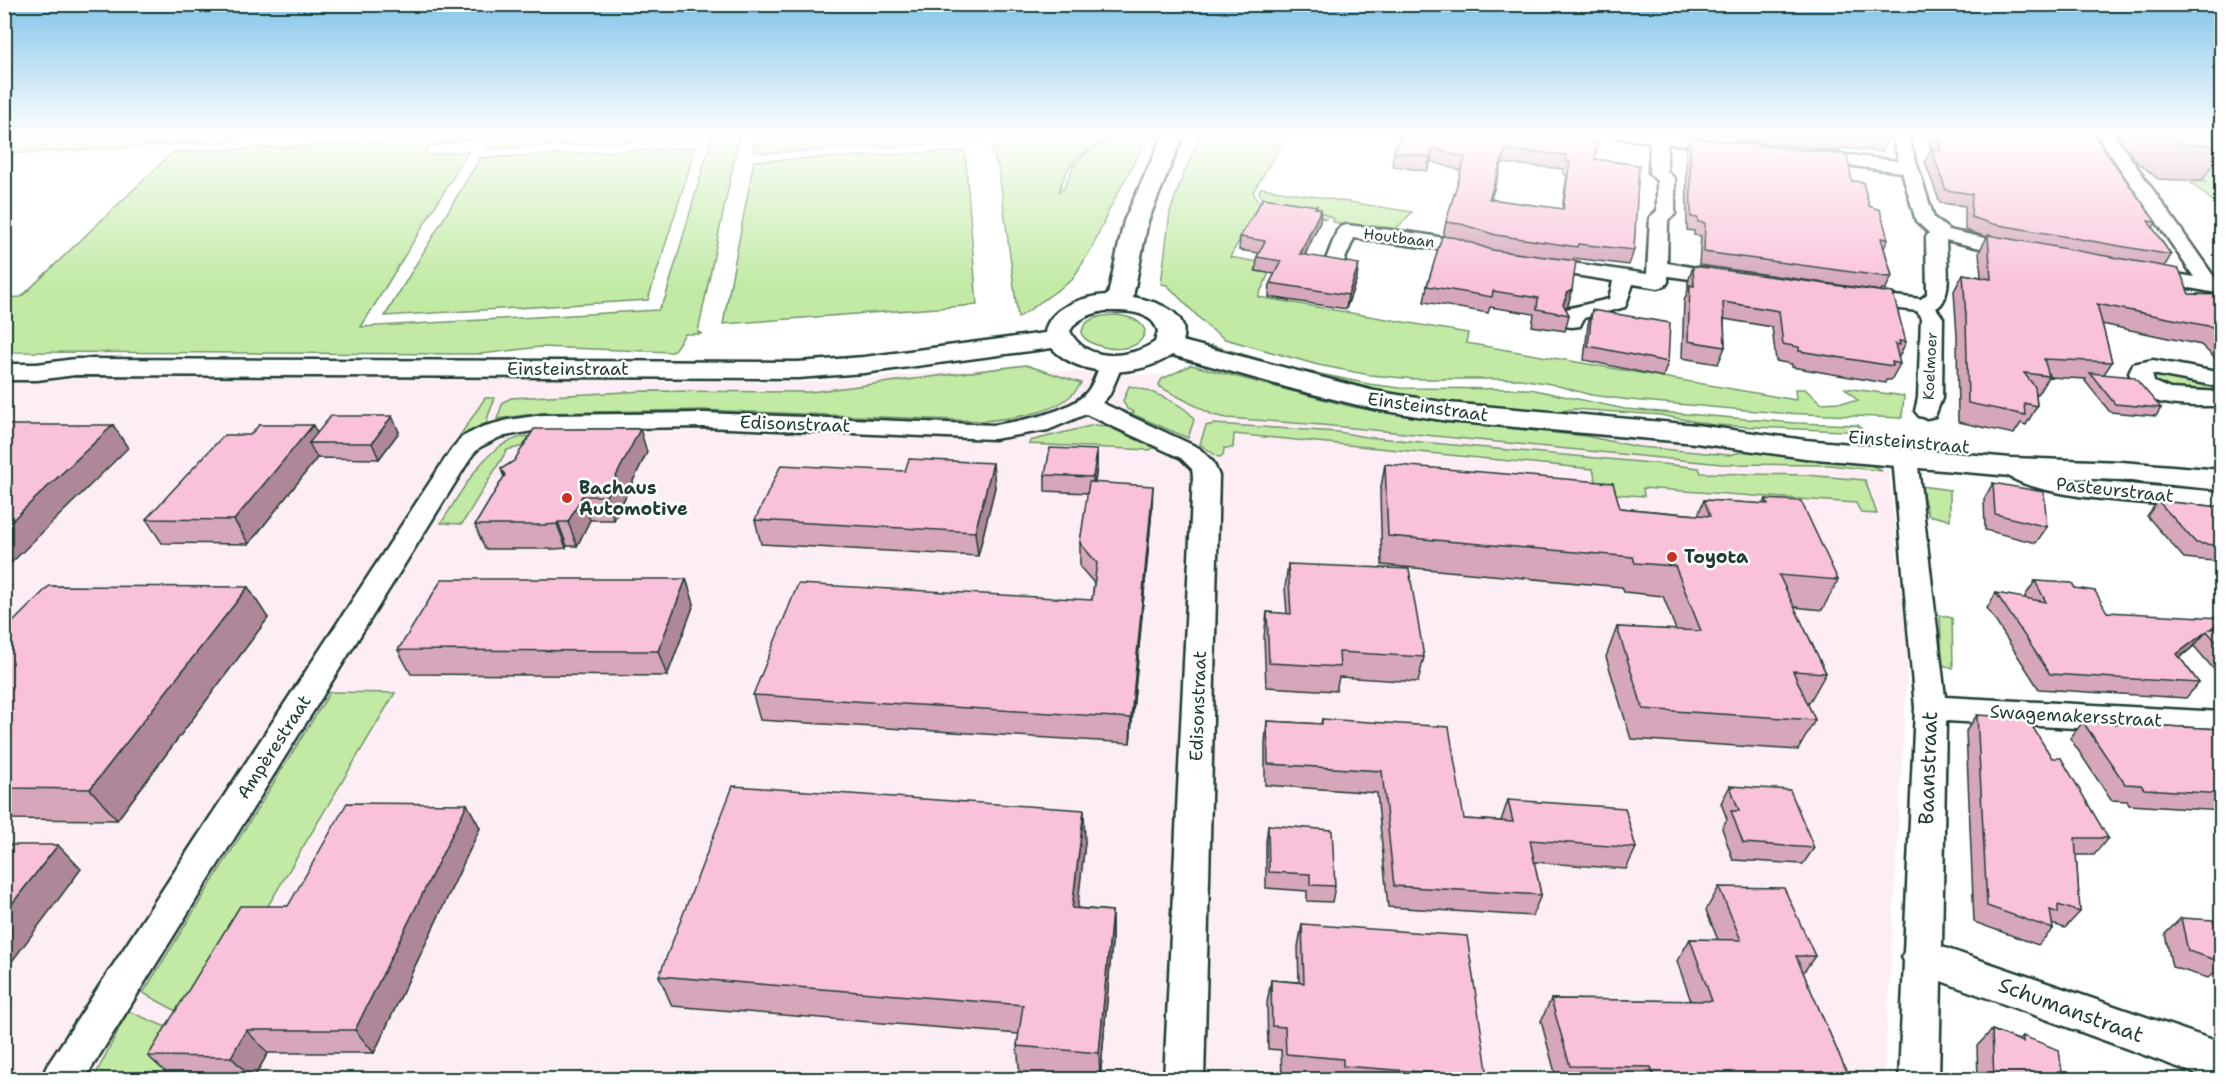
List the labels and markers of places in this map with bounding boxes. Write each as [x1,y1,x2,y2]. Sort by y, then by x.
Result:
place label: Bachaus Automotive [579,476,688,521]
marker: Bachaus Automotive [560,491,574,505]
place label: Toyota [1684,545,1749,569]
marker: Toyota [1665,550,1679,564]

